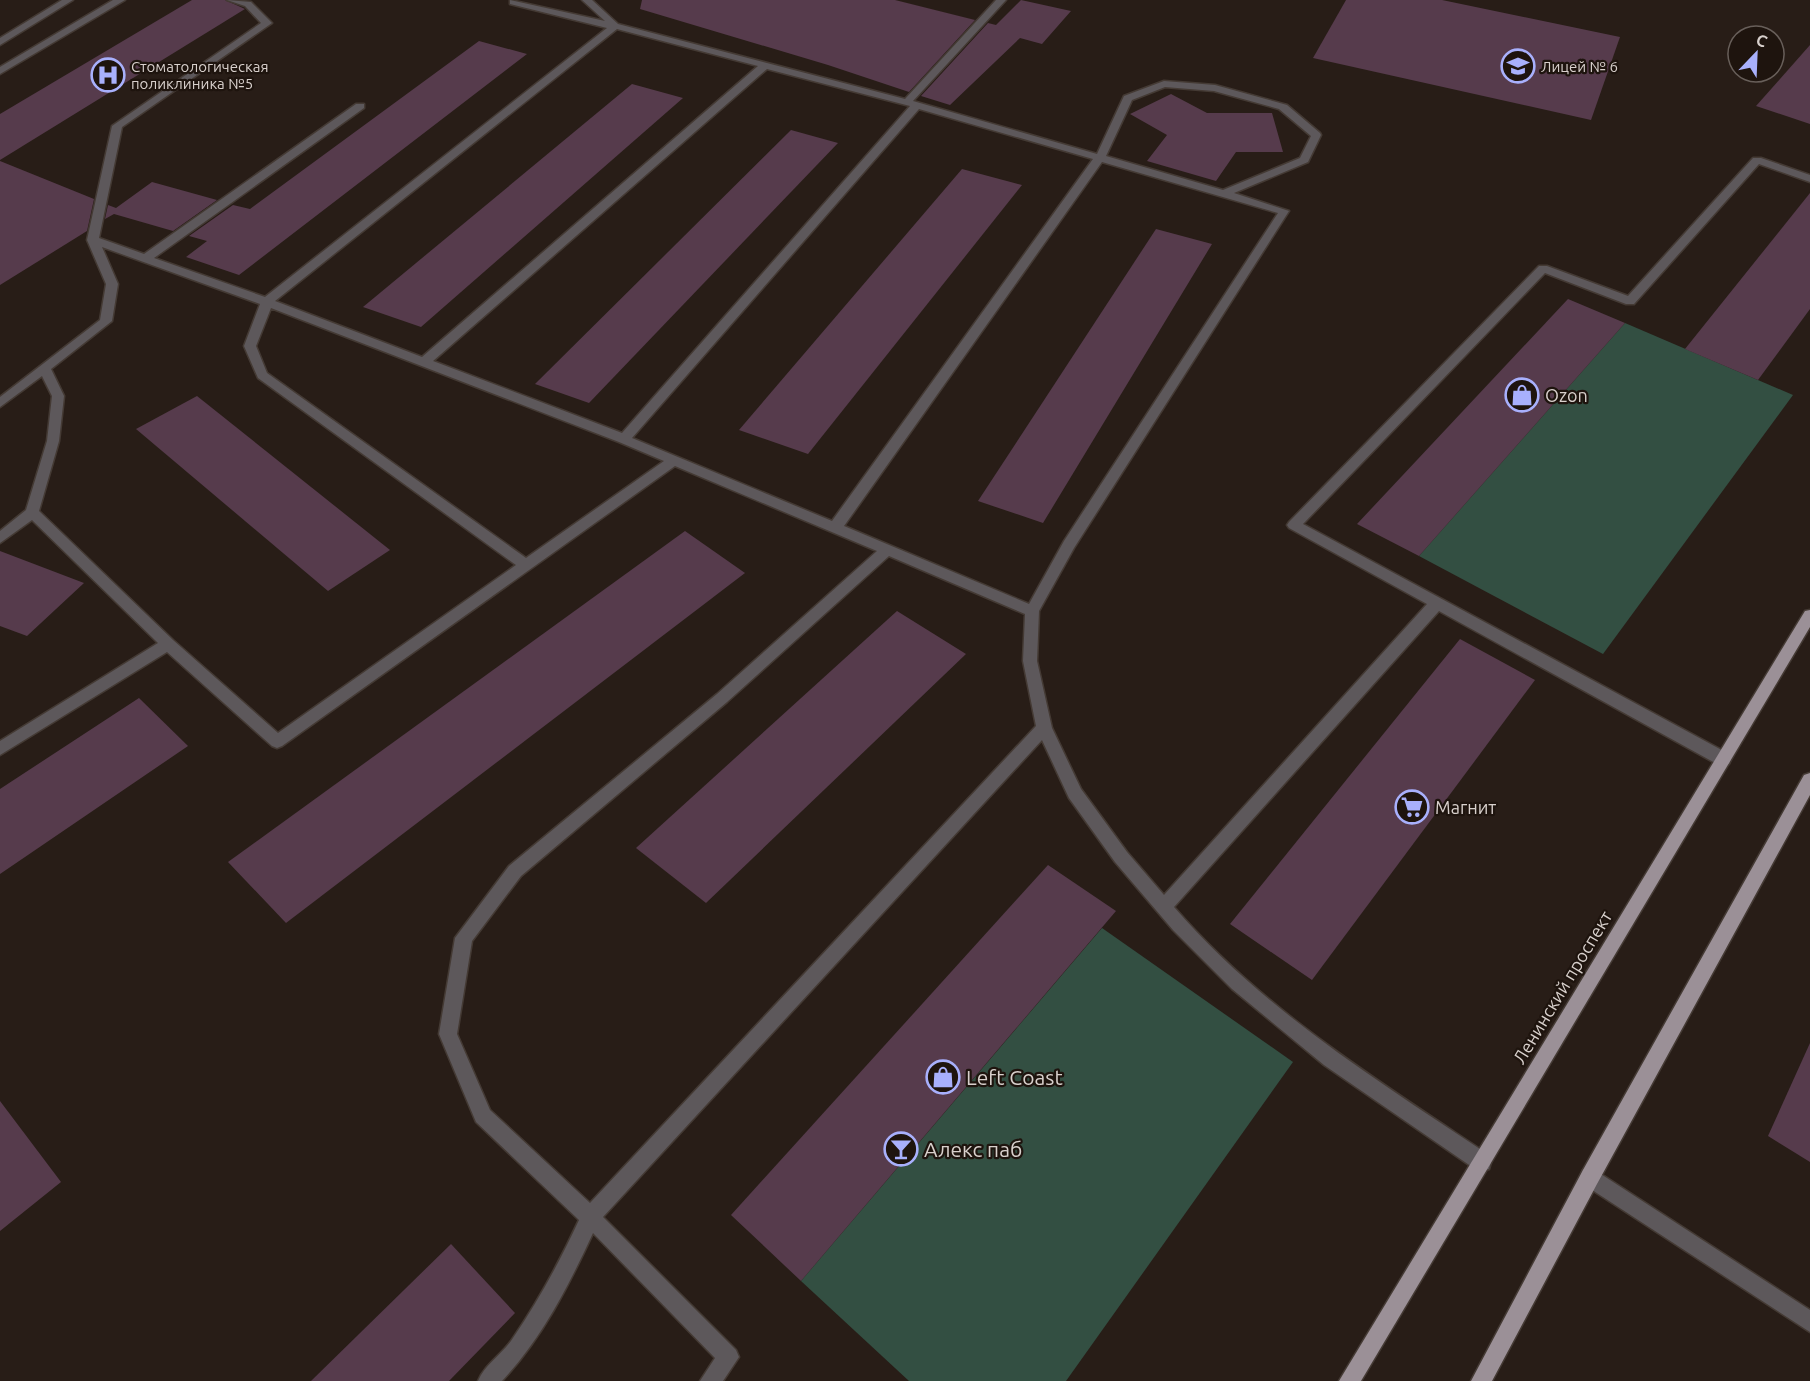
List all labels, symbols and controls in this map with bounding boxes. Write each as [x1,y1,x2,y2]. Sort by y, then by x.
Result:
north arrow [1726,24,1786,84]
text: С [1754,30,1770,50]
school or university icon: Лицей № 6 [1500,48,1536,84]
hospital icon: Стоматологическая поликлиника №5 [90,57,126,93]
place label: Стоматологическая поликлиника №5 [131,58,268,92]
place label: Лицей № 6 [1541,58,1618,75]
shop icon: Ozon [1504,377,1540,413]
place label: Ozon [1545,385,1588,405]
supermarket icon: Магнит [1394,789,1430,825]
place label: Магнит [1435,797,1496,817]
street label: Ленинский проспект [1508,907,1616,1067]
shop icon: Left Coast [925,1059,961,1095]
place label: Left Coast [966,1065,1063,1089]
bar icon: Алекс паб [883,1131,919,1167]
place label: Алекс паб [924,1137,1022,1161]

